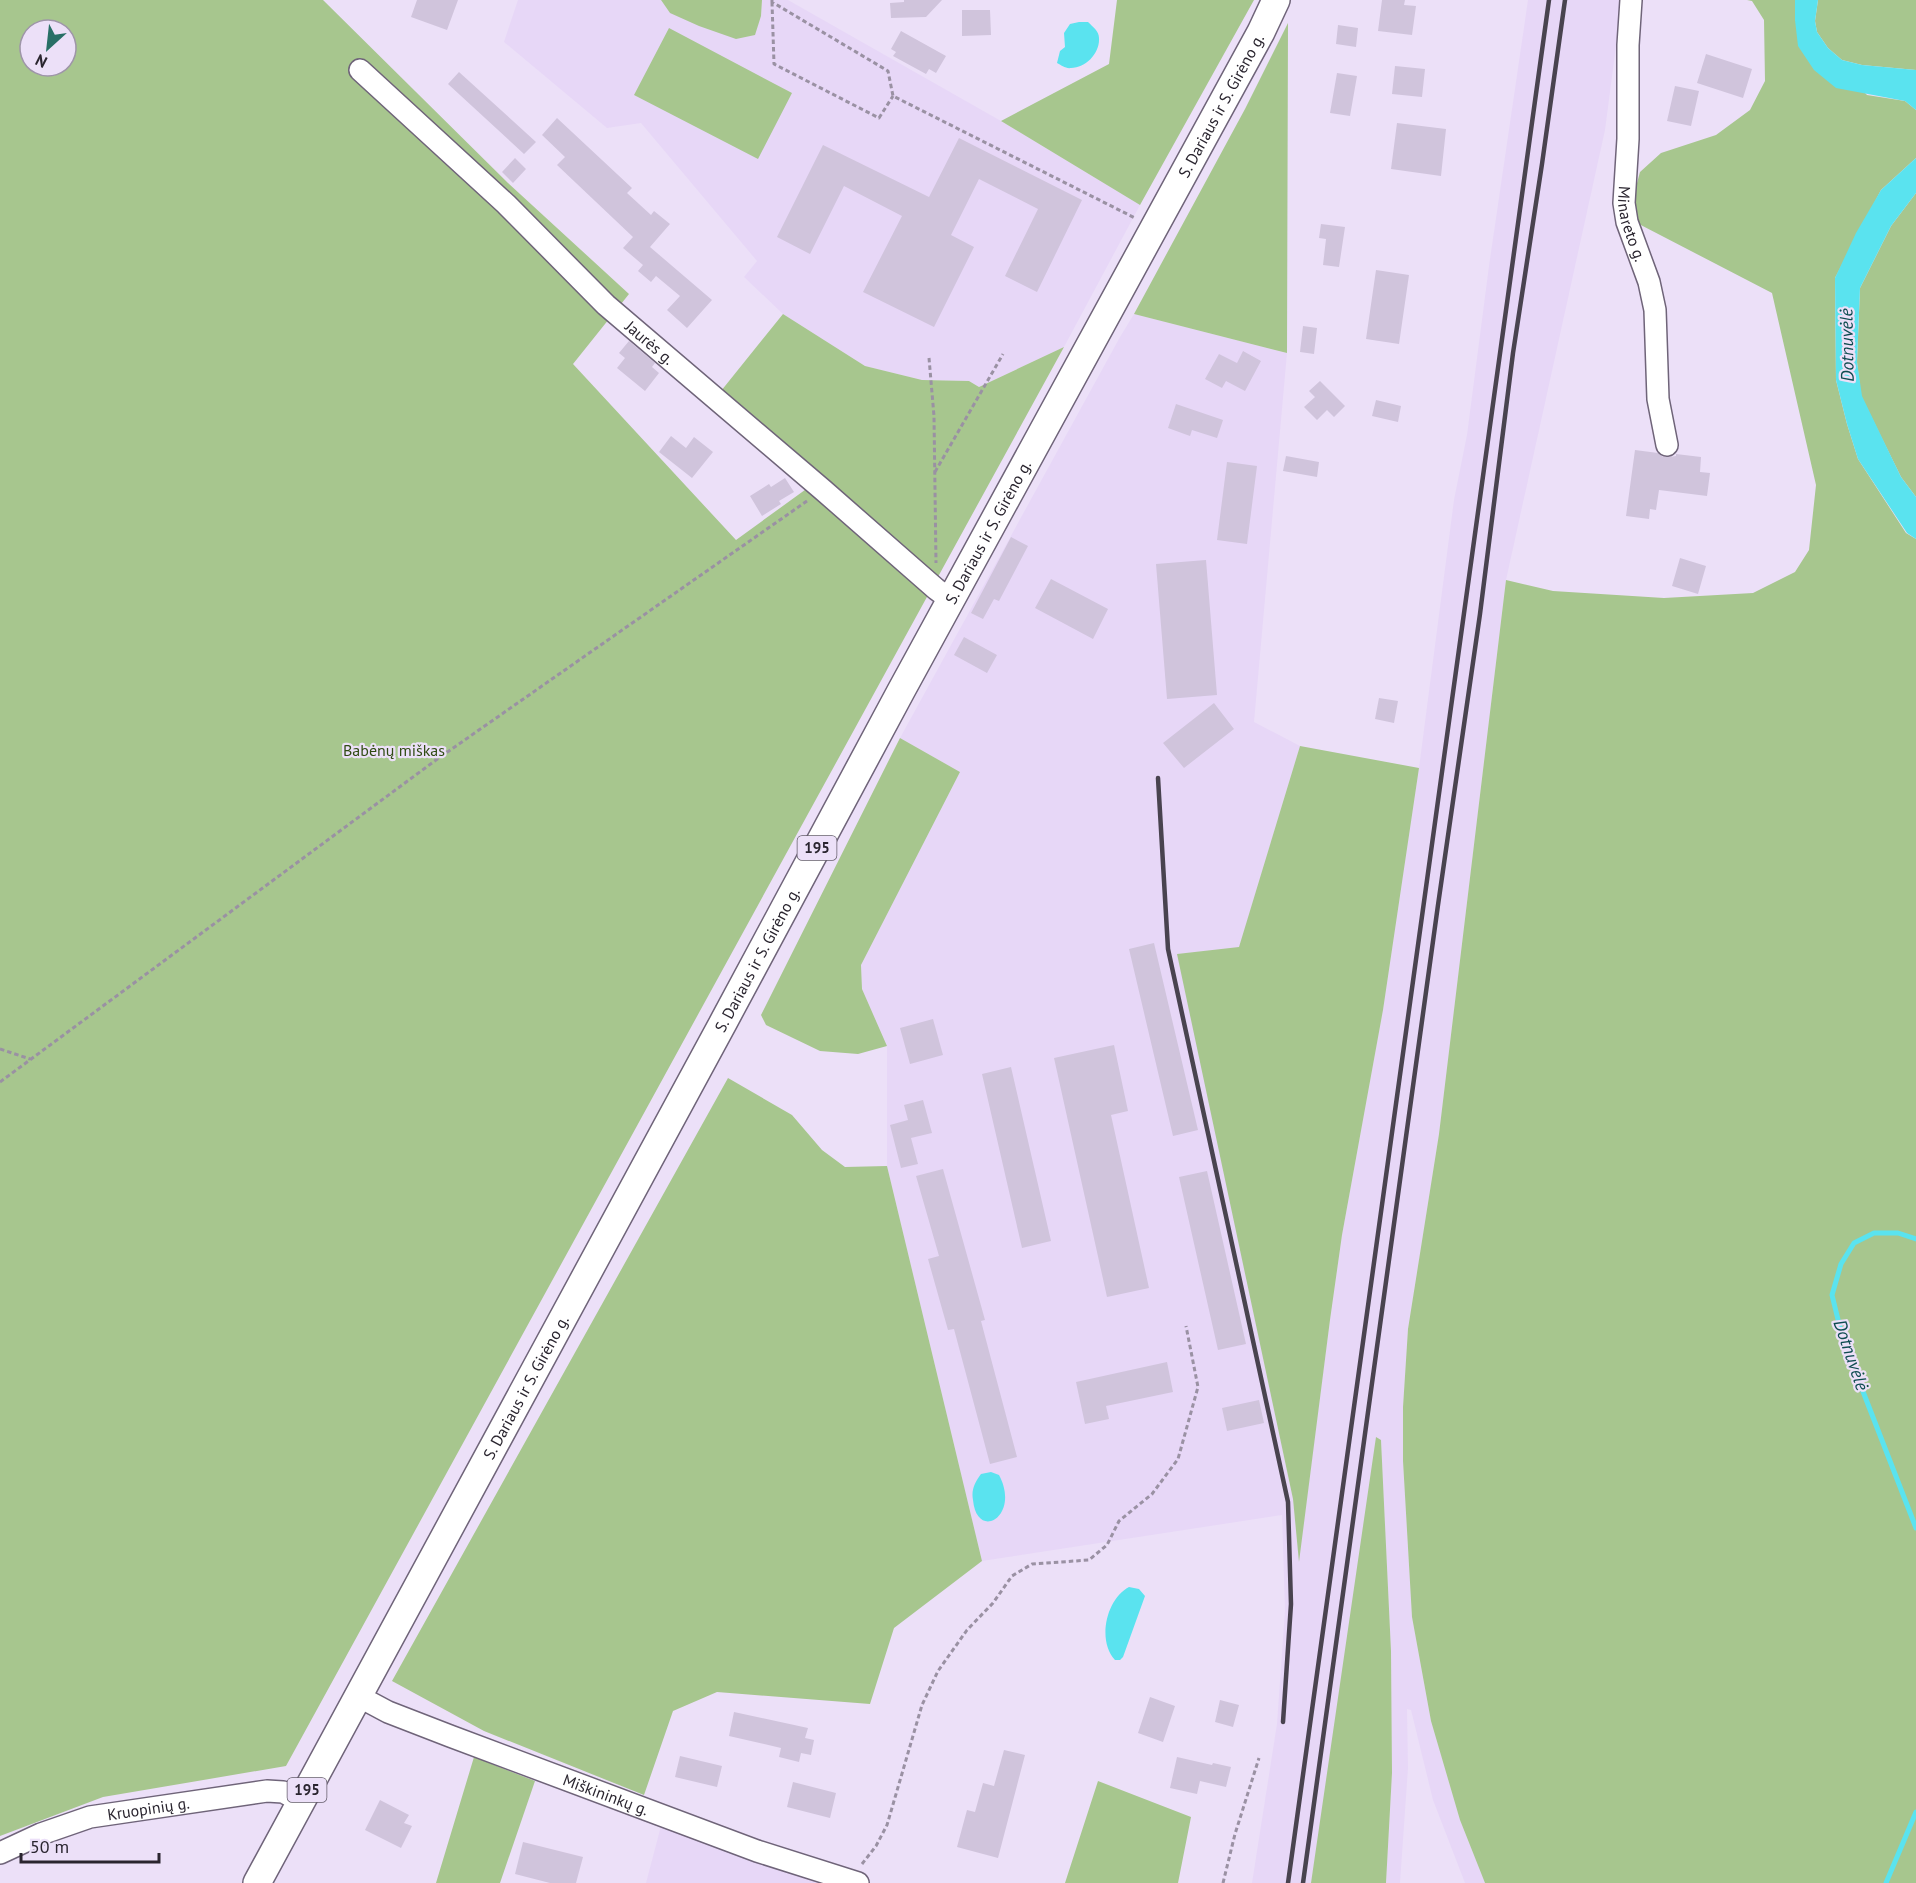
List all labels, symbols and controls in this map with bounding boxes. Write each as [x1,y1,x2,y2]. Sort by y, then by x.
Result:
north arrow [18,18,78,78]
street label: S. Dariaus ir S. Girėno g. [1173,30,1268,181]
text: N [32,50,50,73]
street label: Minareto g. [1614,185,1651,264]
water label: Dotnuvėlė [1834,307,1859,382]
street label: Jaurės g. [621,315,678,369]
street label: S. Dariaus ir S. Girėno g. [940,457,1035,607]
park label: Babėnų miškas [343,740,445,760]
road number: 195 [798,836,836,860]
street label: S. Dariaus ir S. Girėno g. [710,884,804,1035]
street label: S. Dariaus ir S. Girėno g. [479,1312,573,1463]
water label: Dotnuvėlė [1829,1316,1875,1394]
street label: Miškininkų g. [560,1769,652,1820]
road number: 195 [288,1778,326,1802]
street label: Kruopinių g. [106,1793,191,1824]
scale bar [21,1826,159,1864]
text: 50 m [30,1835,69,1858]

